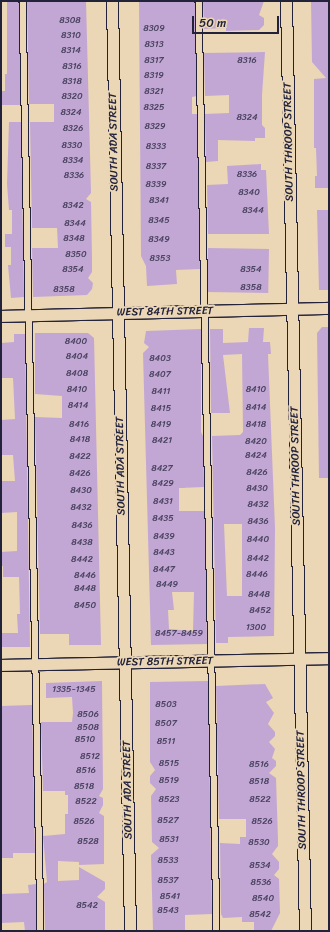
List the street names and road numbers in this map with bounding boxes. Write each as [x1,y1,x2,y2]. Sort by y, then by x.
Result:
street label: SOUTH THROOP STREET [281,82,297,202]
street label: SOUTH ADA STREET [107,92,121,192]
street label: WEST 84TH STREET [116,305,214,319]
street label: SOUTH THROOP STREET [288,406,304,526]
street label: SOUTH ADA STREET [114,416,128,516]
street label: WEST 85TH STREET [116,655,214,669]
street label: SOUTH THROOP STREET [294,730,310,850]
street label: SOUTH ADA STREET [121,740,135,840]

